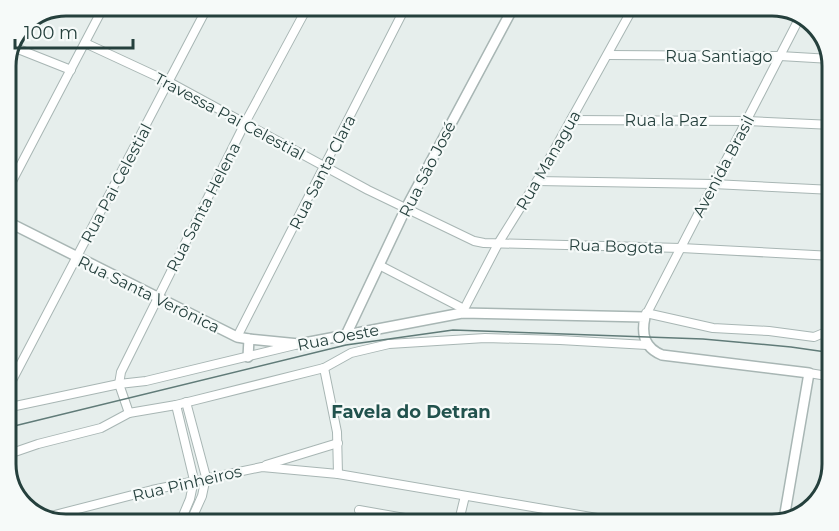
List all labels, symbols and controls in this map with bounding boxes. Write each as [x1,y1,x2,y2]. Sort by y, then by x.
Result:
scale bar [15,12,134,50]
text: 100 m [24,22,78,44]
street label: Rua Santiago [665,47,773,66]
street label: Travessa Pai Celestial [151,69,308,164]
street label: Rua Managua [512,107,585,214]
street label: Rua la Paz [625,111,707,130]
street label: Rua Santa Clara [285,112,360,233]
street label: Avenida Brasil [689,112,758,220]
street label: Rua São José [395,118,460,220]
street label: Rua Pai Celestial [77,120,156,246]
street label: Rua Santa Helena [163,139,244,275]
street label: Rua Bogota [568,235,664,258]
street label: Rua Santa Verônica [75,252,223,337]
street label: Rua Oeste [296,320,381,355]
district label: Favela do Detran [331,401,491,423]
street label: Rua Pinheiros [131,462,244,505]

